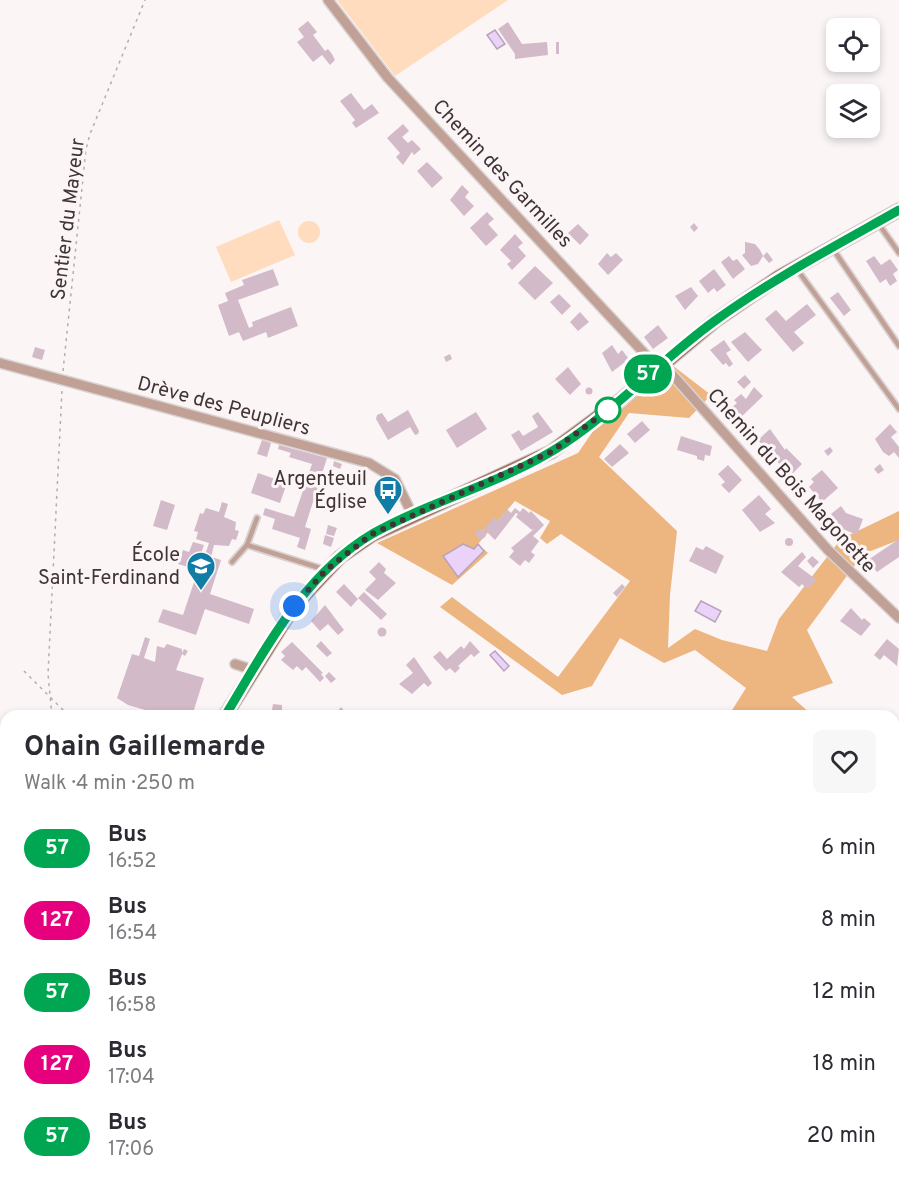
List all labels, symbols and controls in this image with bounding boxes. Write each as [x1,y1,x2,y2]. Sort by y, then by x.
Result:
map controls [826,18,880,138]
button: locate [826,18,880,72]
button: layers [826,84,880,138]
street label: Chemin des Garmilles [426,95,577,254]
street label: Sentier du Mayeur [46,137,92,302]
line badge: 57 [621,354,675,394]
text: 57 [636,361,660,388]
street label: Drève des Peupliers [134,371,313,443]
street label: Chemin du Bois Magonette [700,383,881,579]
unlabelled marker [595,397,621,423]
place label: Argenteuil Église [273,467,367,516]
bus stop icon: Argenteuil Église [372,474,404,516]
place label: École Saint-Ferdinand [38,541,180,592]
school or university icon: École Saint-Ferdinand [185,550,217,592]
your location [279,591,309,621]
text: Ohain Gaillemarde [24,730,266,766]
button: heart [813,730,876,793]
text: Walk · 4 min · 250 m [24,771,195,797]
text: Bus [108,822,147,849]
text: 57 [45,835,69,862]
text: 6 min [821,835,876,862]
text: 16:52 [108,849,156,875]
text: Bus [108,894,147,921]
text: 127 [41,907,73,934]
text: 8 min [821,907,876,934]
text: 16:54 [108,921,157,947]
text: Bus [108,966,147,993]
text: 57 [45,979,69,1006]
text: 12 min [813,979,876,1006]
text: 16:58 [108,993,157,1019]
text: Bus [108,1038,147,1065]
text: 127 [41,1051,73,1078]
text: 18 min [813,1051,876,1078]
text: 17:04 [108,1065,155,1091]
text: Bus [108,1110,147,1137]
text: 57 [45,1123,69,1150]
text: 20 min [807,1123,876,1150]
text: 17:06 [108,1137,154,1163]

